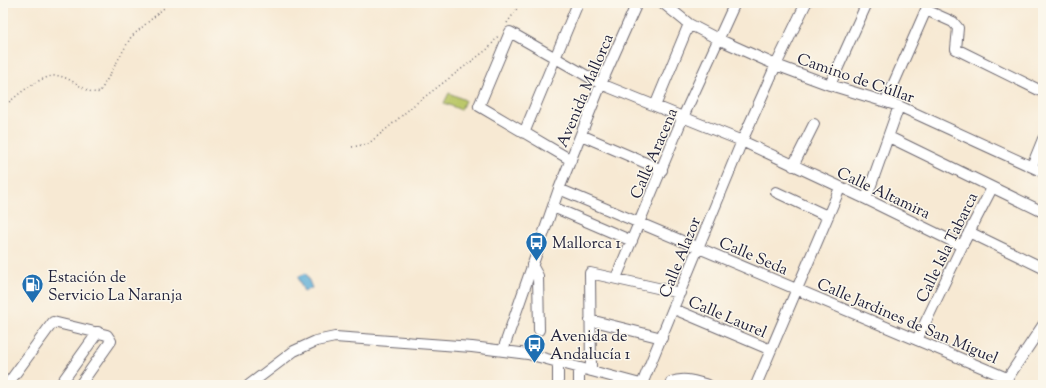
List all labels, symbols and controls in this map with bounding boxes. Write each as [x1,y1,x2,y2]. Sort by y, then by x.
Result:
street label: Avenida Mallorca [552,30,621,151]
street label: Camino de Cúllar [793,48,917,110]
street label: Calle Aracena [626,104,685,203]
street label: Calle Altamira [832,163,934,226]
street label: Calle Isla Tabarca [912,189,985,307]
street label: Calle Alazor [655,214,708,302]
bus stop icon: Mallorca 1 [524,229,550,262]
street label: Calle Seda [715,232,792,282]
place label: Mallorca 1 [552,233,622,256]
place label: Estación de Servicio La Naranja [48,267,183,308]
fuel station icon: Estación de Servicio La Naranja [20,272,46,305]
street label: Calle Jardines de San Miguel [813,274,1002,371]
street label: Calle Laurel [684,291,770,345]
place label: Avenida de Andalucía 1 [550,326,631,367]
bus stop icon: Avenida de Andalucía 1 [521,331,547,364]

